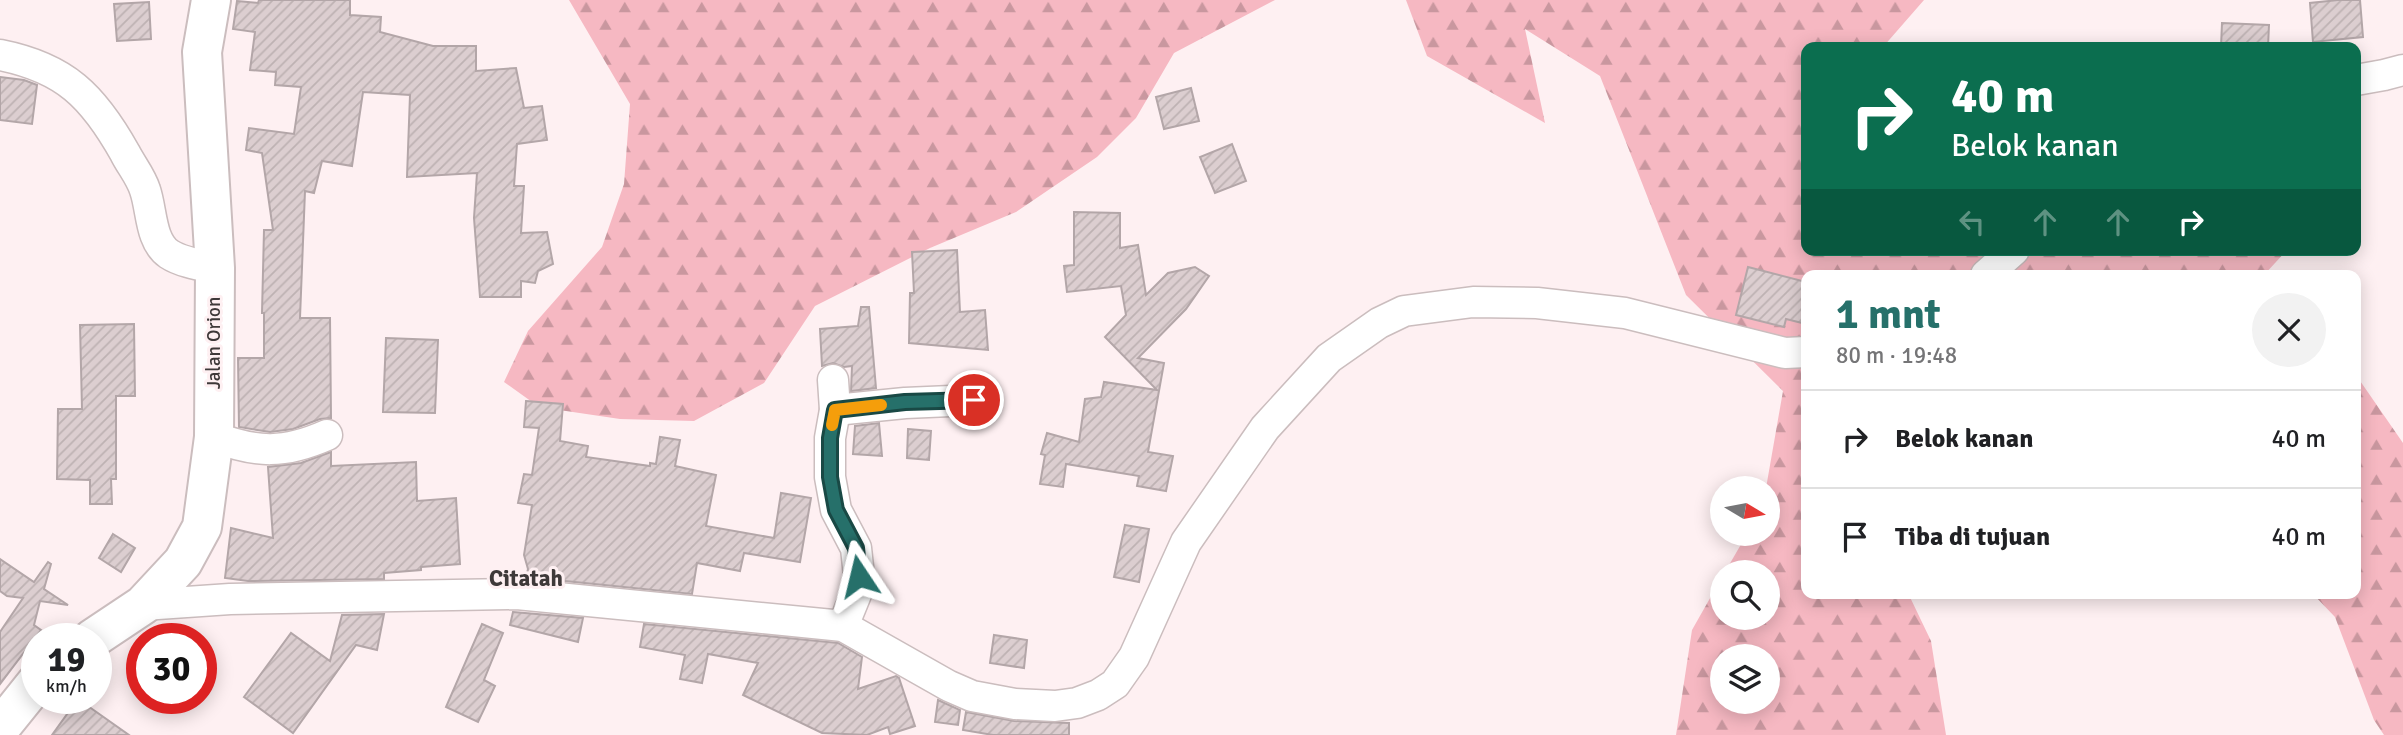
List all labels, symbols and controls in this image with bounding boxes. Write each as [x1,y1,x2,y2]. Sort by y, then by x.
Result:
text: 40 m [1951,66,2054,126]
icon: right [1836,70,1927,161]
text: Belok kanan [1951,126,2119,165]
icon: left [1953,203,1991,241]
icon: ahead [2026,203,2064,241]
icon: ahead [2099,203,2137,241]
icon: right [2172,203,2210,241]
text: 1 mnt [1836,289,1941,340]
button: close [2252,293,2326,367]
street label: Jalan Orion [202,297,226,389]
text: 80 m · 19:48 [1836,341,1957,370]
pin [944,370,1004,430]
icon: arrive [955,381,993,419]
icon: right [1836,420,1874,458]
text: Belok kanan [1895,423,2033,455]
text: 40 m [2271,423,2326,455]
north arrow [1710,476,1780,546]
map controls [1710,476,1780,714]
icon: arrive [1836,518,1874,556]
text: Tiba di tujuan [1895,521,2050,553]
text: 40 m [2271,521,2326,553]
position arrow [822,539,896,613]
button: search [1710,560,1780,630]
district label: Citatah [489,564,563,593]
speed limit sign: 30 [126,623,217,714]
text: 19 [48,638,85,681]
button: layers [1710,644,1780,714]
text: km/h [46,675,87,697]

